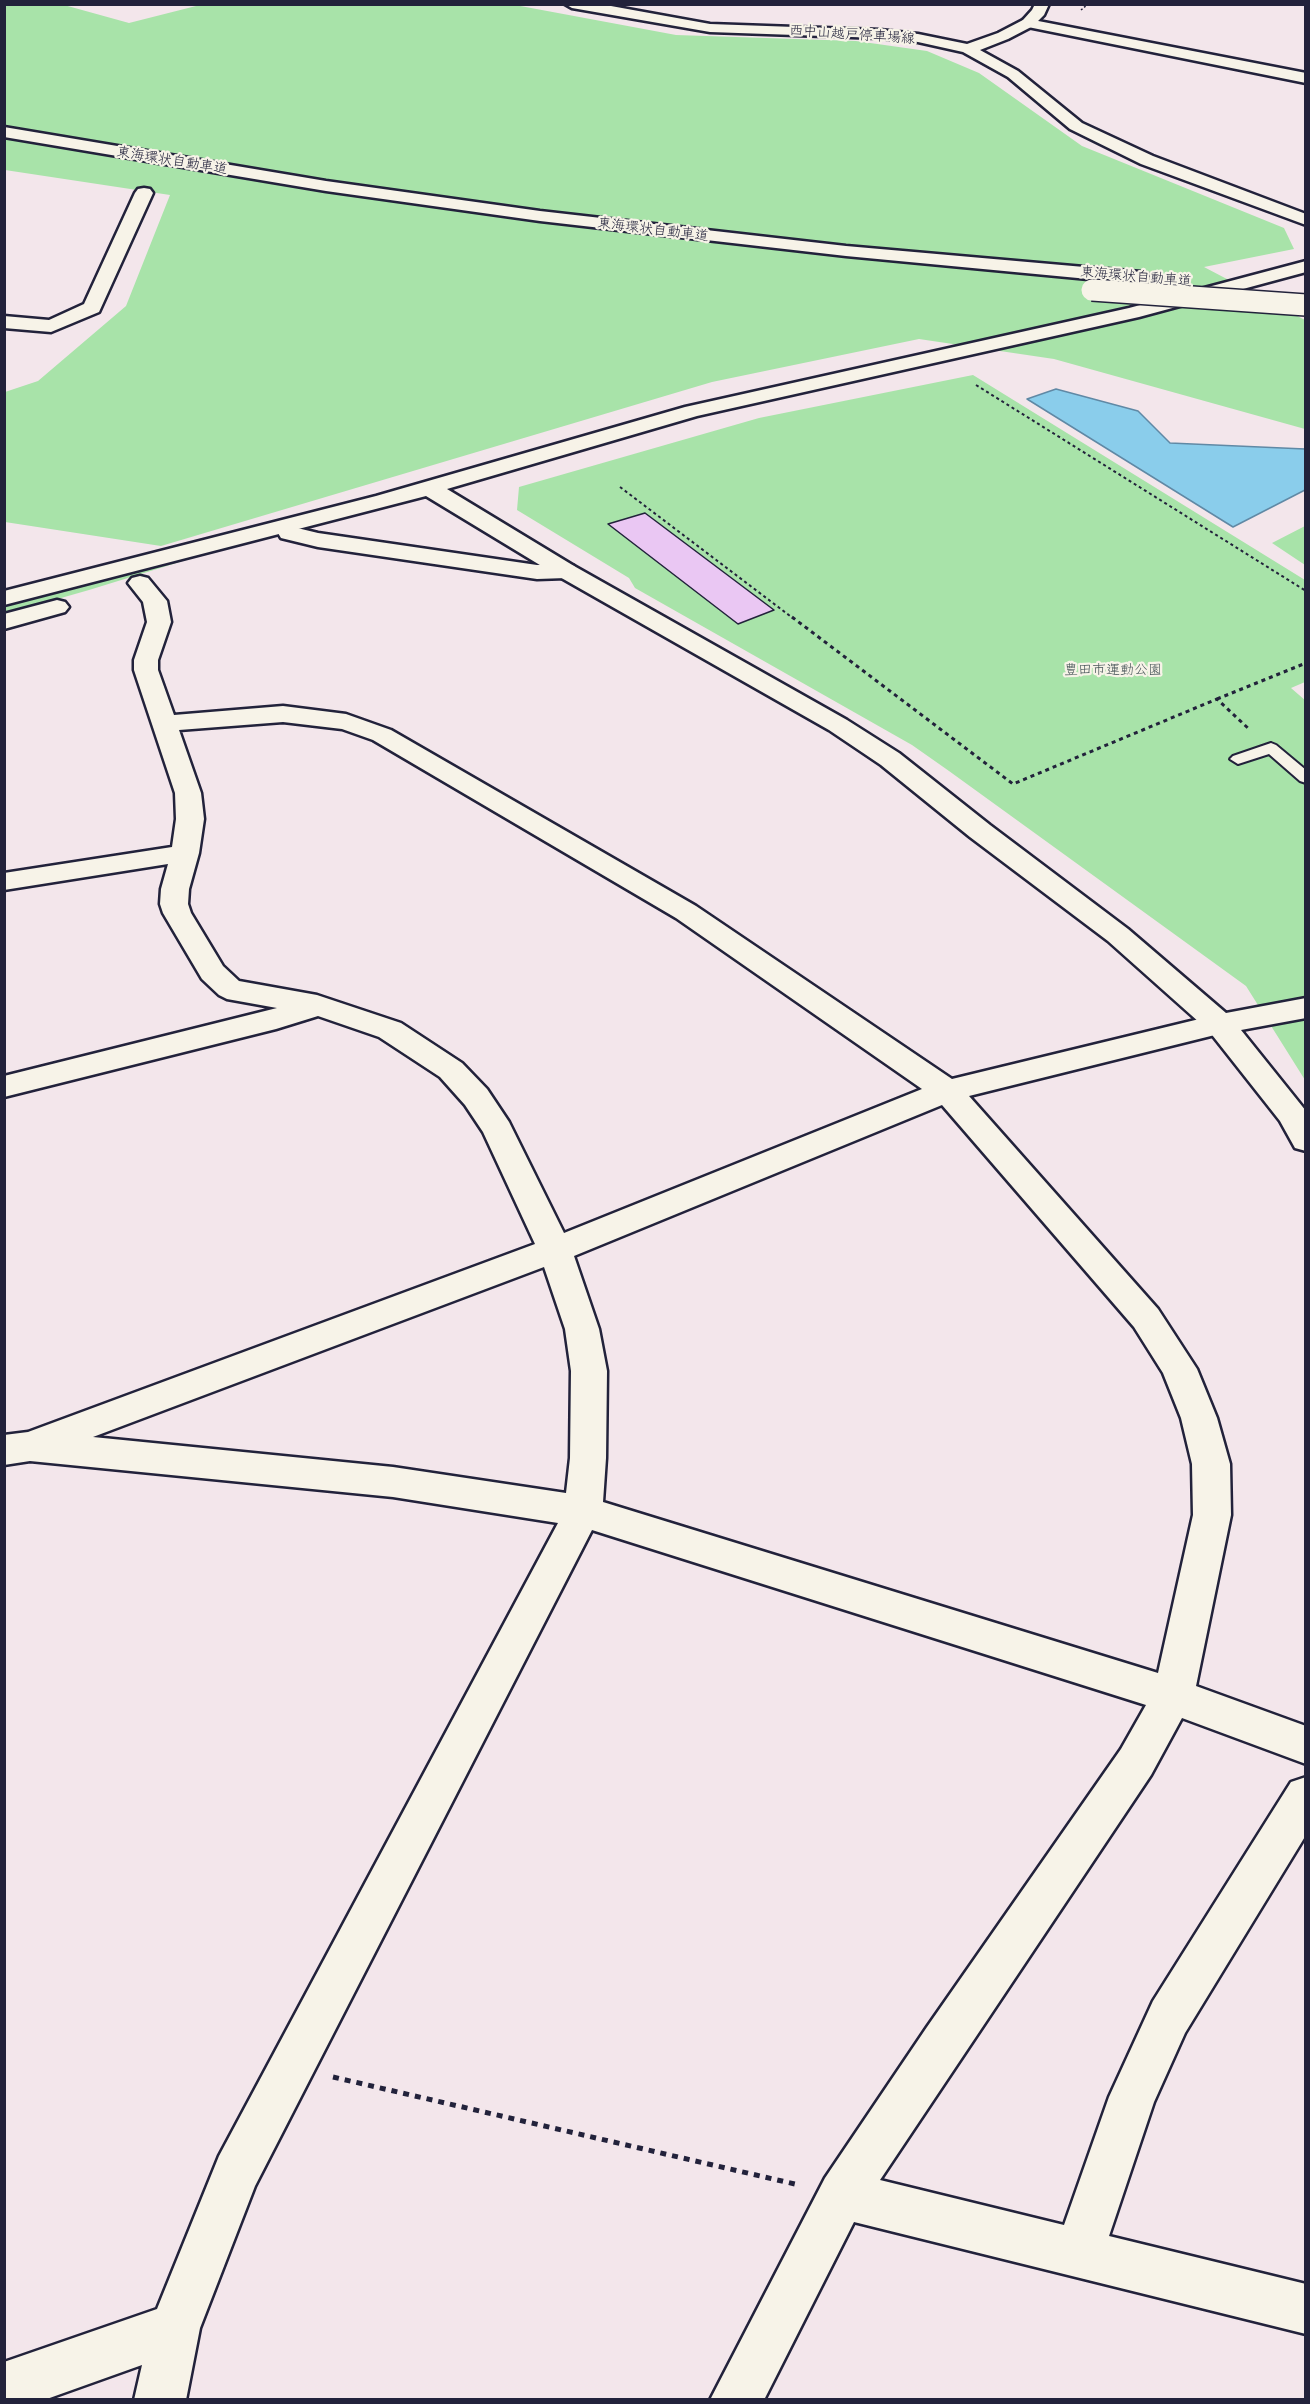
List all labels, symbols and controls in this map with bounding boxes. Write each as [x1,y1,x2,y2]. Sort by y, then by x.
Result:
street label: 西中山越戸停車場線 [789,22,915,48]
street label: 東海環状自動車道 [115,144,229,178]
street label: 東海環状自動車道 [596,215,710,245]
street label: 東海環状自動車道 [1079,264,1193,290]
park label: 豊田市運動公園 [1064,662,1162,678]

